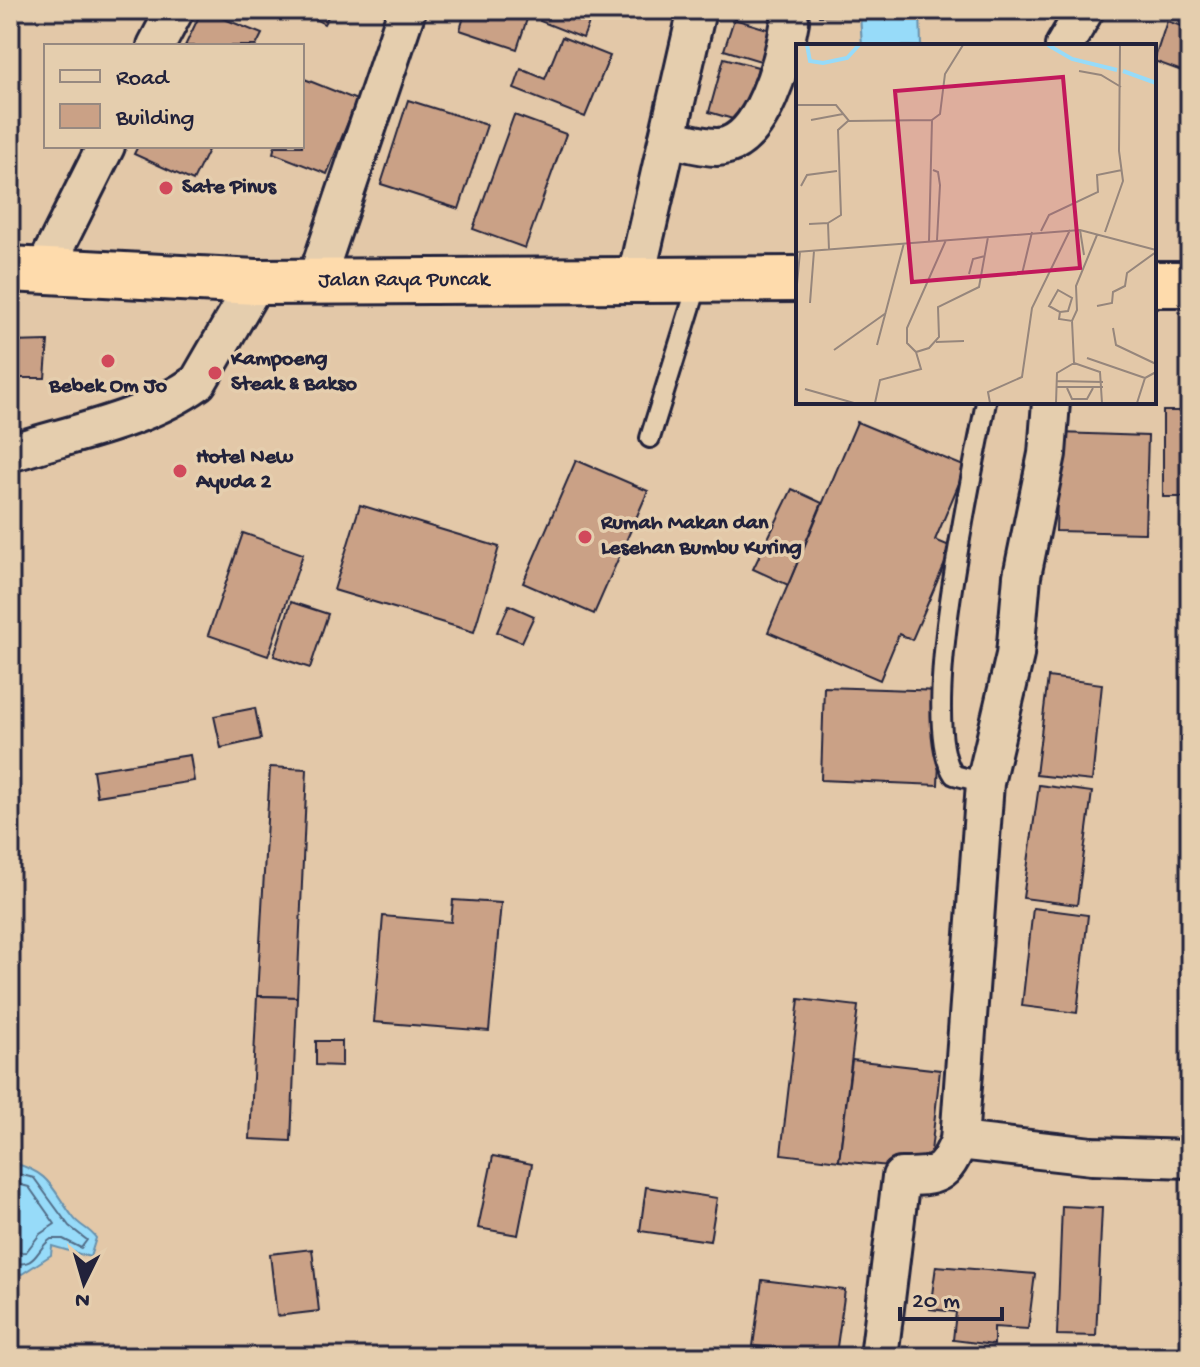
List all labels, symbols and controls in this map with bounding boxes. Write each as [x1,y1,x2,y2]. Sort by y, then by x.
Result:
legend [44,44,304,148]
inset map [796,44,1156,404]
text: Road [116,65,170,94]
text: Building [115,105,194,134]
place label: Sate Pinus [182,175,278,201]
marker: Sate Pinus [157,179,175,197]
street label: Jalan Raya Puncak [318,268,491,295]
place label: Kampoeng Steak & Bakso [230,347,357,398]
marker: Bebek Om Jo [99,352,117,370]
marker: Kampoeng Steak & Bakso [206,364,224,382]
place label: Bebek Om Jo [48,374,167,400]
place label: Hotel New Ayuda 2 [195,445,294,496]
marker: Hotel New Ayuda 2 [171,462,189,480]
place label: Rumah Makan dan Lesehan Bumbu Kuring [600,511,802,562]
marker: Rumah Makan dan Lesehan Bumbu Kuring [576,528,594,546]
north arrow [44,1243,124,1323]
scale bar [900,1271,1002,1321]
text: N [74,1285,91,1313]
text: 20 m [912,1288,960,1317]

